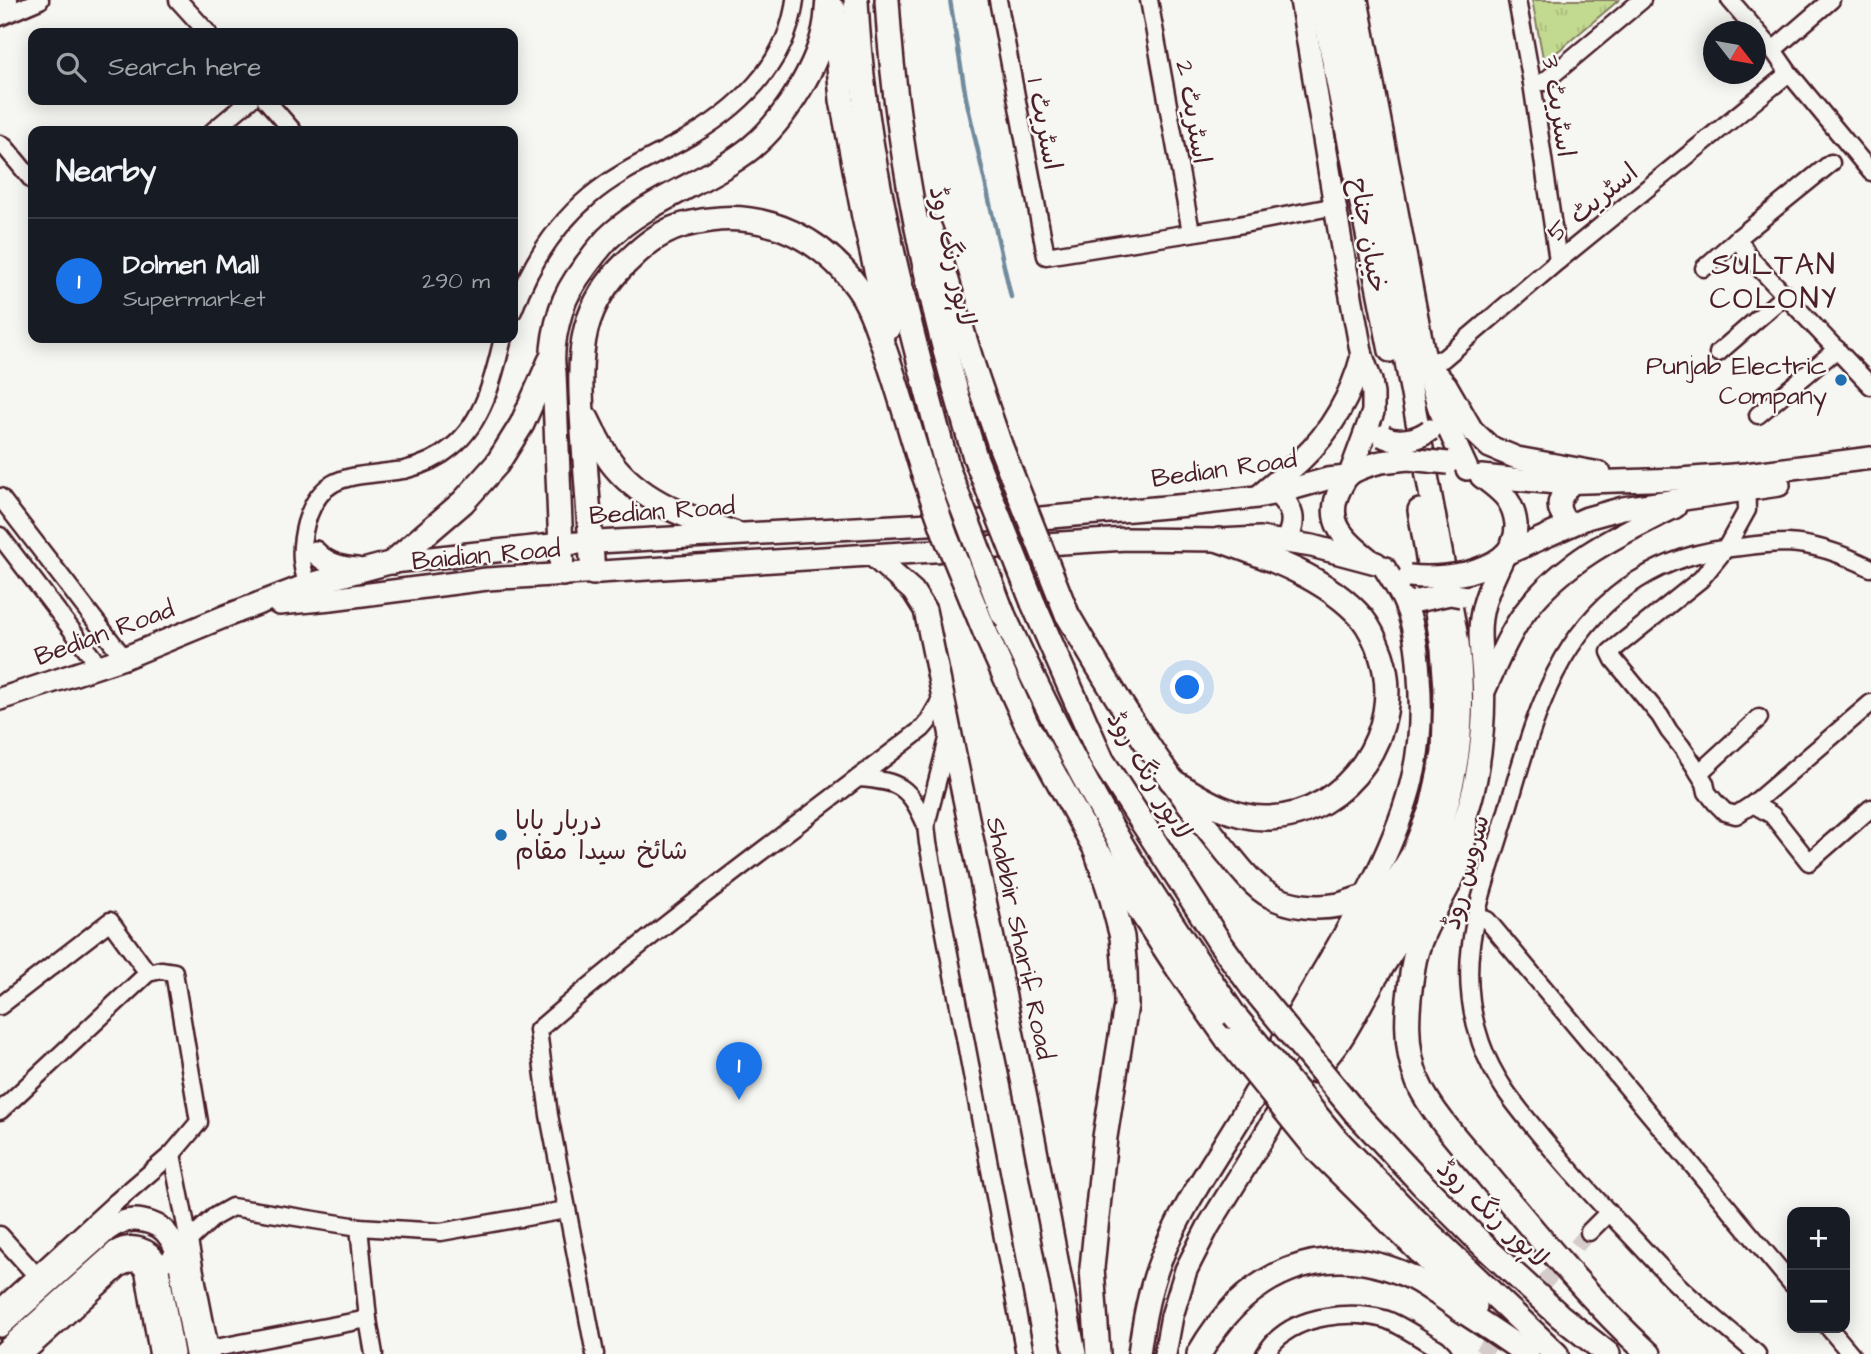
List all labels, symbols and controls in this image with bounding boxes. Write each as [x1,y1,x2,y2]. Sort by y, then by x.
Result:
north arrow [1703,21,1766,84]
search box [28,28,518,105]
icon: search [52,48,90,86]
text: Search here [108,49,261,85]
street label: اسٹریٹ 3 [1532,52,1584,160]
street label: اسٹریٹ 2 [1166,58,1220,167]
street label: اسٹریٹ 1 [1017,75,1071,173]
text: Nearby [56,151,156,193]
street label: اسٹریٹ 5 [1539,155,1646,251]
street label: خیبان جناح [1340,175,1396,296]
street label: لاہور رنگ روڈ [919,183,984,330]
district label: SULTAN COLONY [1709,244,1839,320]
text: Dolmen Mall [123,247,259,283]
text: 1 [78,265,80,297]
text: 290 m [422,265,490,297]
text: Supermarket [123,283,266,315]
place label: Punjab Electric Company [1646,348,1827,416]
marker: Punjab Electric Company [1833,372,1849,388]
street label: Bedian Road [1149,441,1299,497]
street label: Bedian Road [588,488,736,534]
street label: Baidian Road [410,531,562,579]
street label: Bedian Road [30,591,179,675]
your location [1170,670,1204,704]
street label: لاہور رنگ روڈ [1097,705,1200,847]
place label: دربار بابا شائخ سیدا مقام [515,803,688,870]
street label: سروس روڈ [1433,811,1499,934]
street label: Shabbir Sharif Road [977,813,1063,1063]
marker: دربار بابا شائخ سیدا مقام [493,827,509,843]
pin: 1 [716,1042,762,1100]
street label: لاہور رنگ روڈ [1428,1151,1556,1277]
map controls [1787,1207,1850,1333]
button: + [1787,1207,1850,1270]
button: − [1787,1270,1850,1333]

